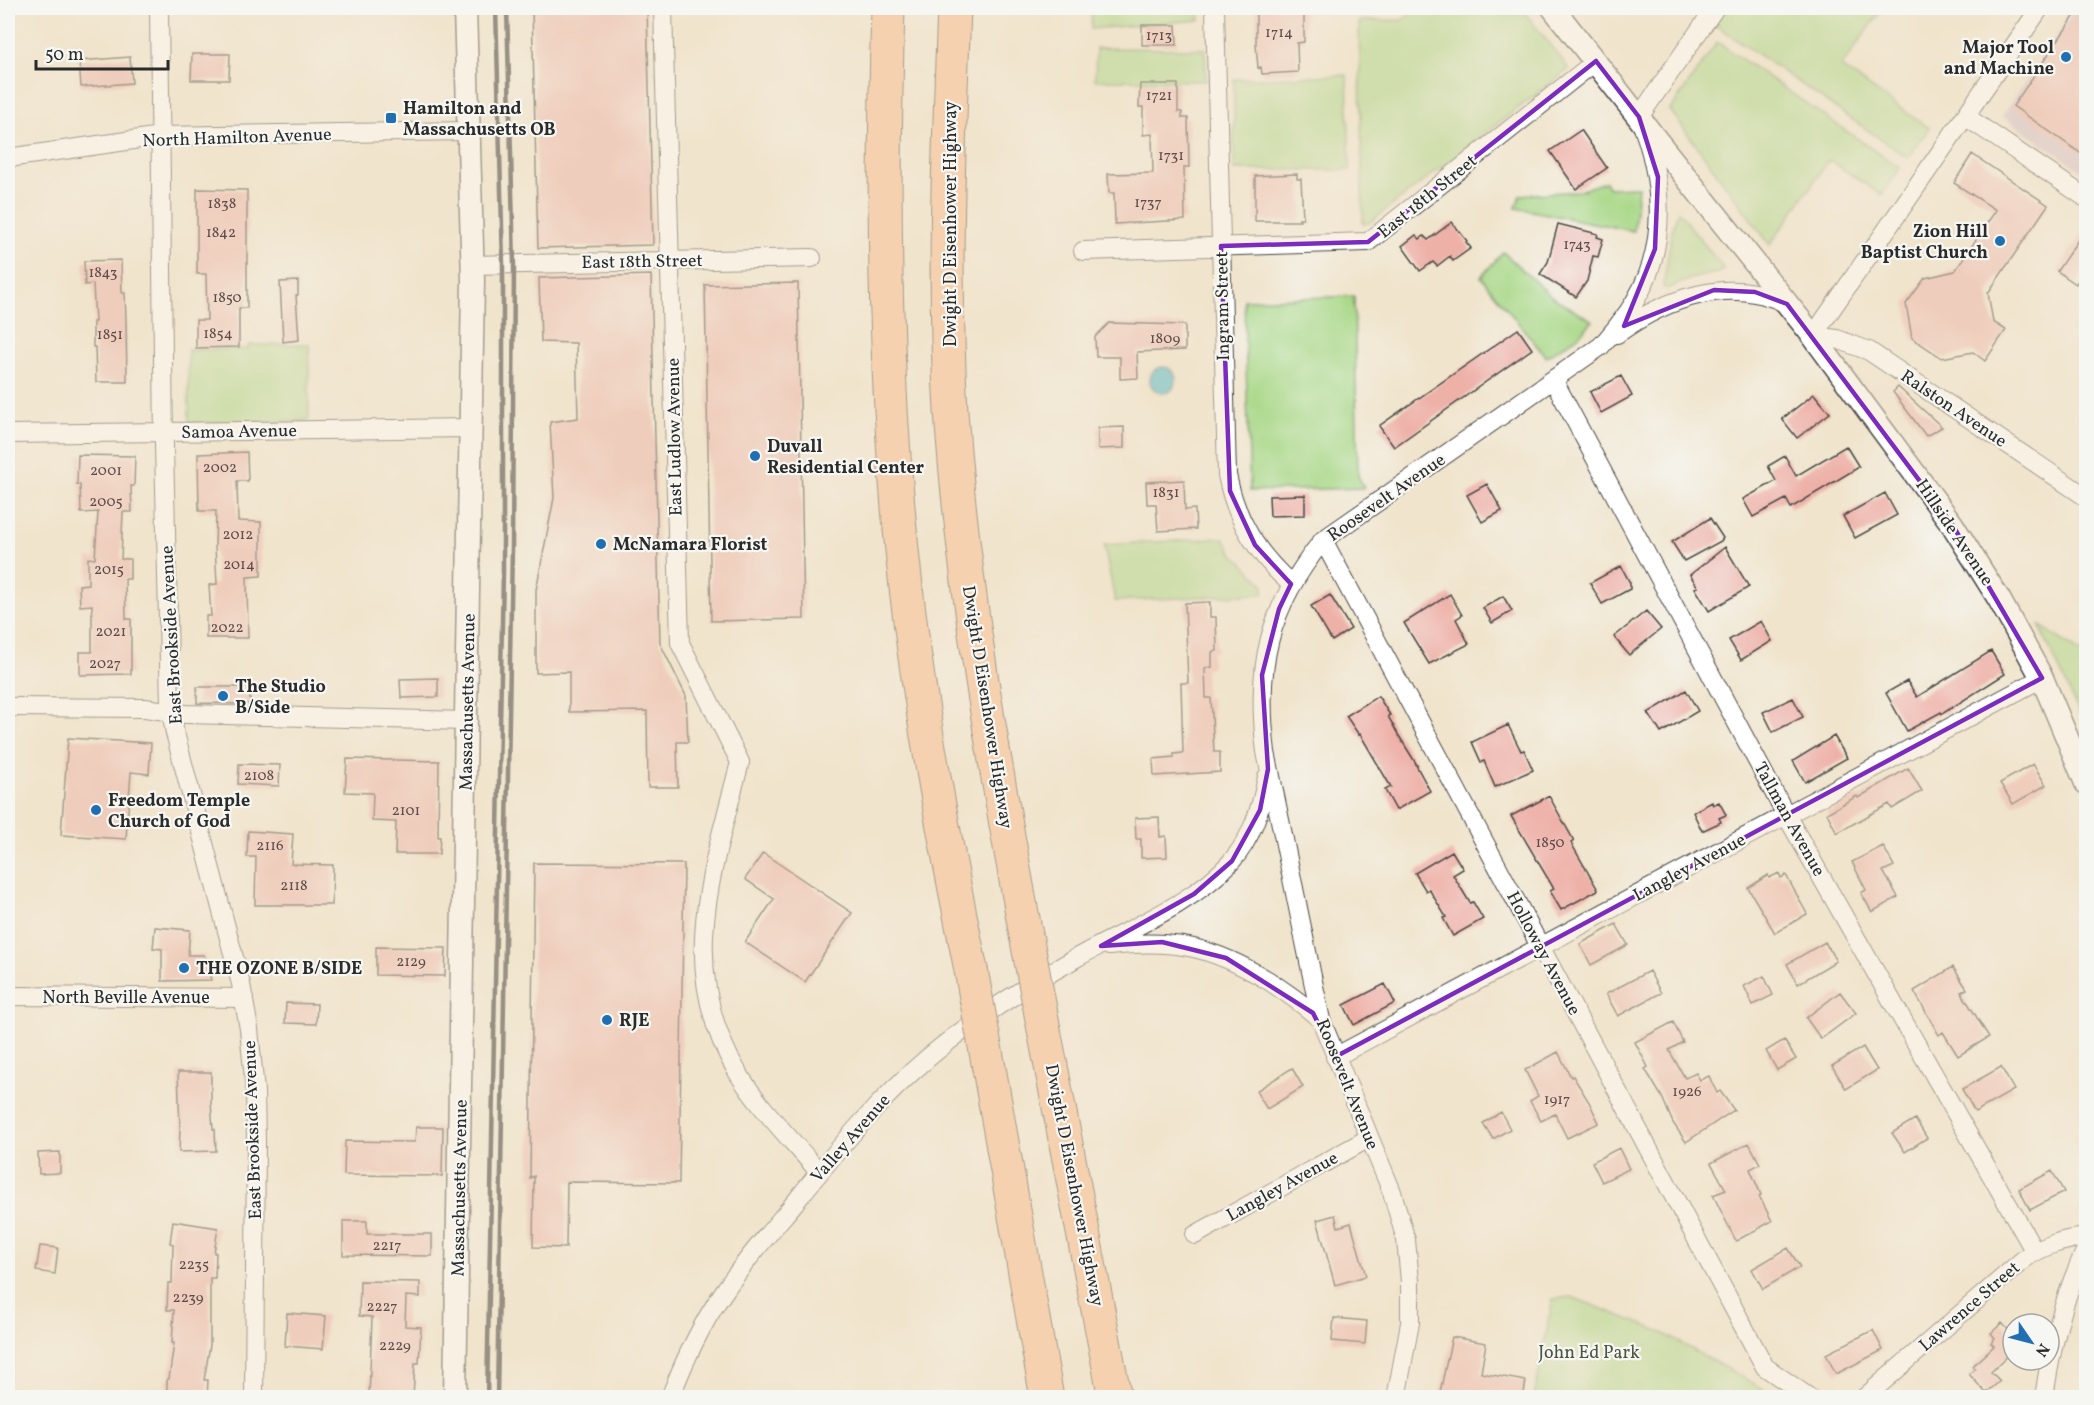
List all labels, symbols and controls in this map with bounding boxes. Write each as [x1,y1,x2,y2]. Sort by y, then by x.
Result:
house number: 1714 [1265,23,1293,44]
house number: 1713 [1146,26,1172,47]
scale bar [36,33,168,71]
place label: Major Tool and Machine [1944,36,2054,82]
text: 50 m [45,43,84,68]
marker: Major Tool and Machine [2059,50,2073,64]
house number: 1721 [1146,86,1172,107]
place label: Hamilton and Massachusetts OB [403,97,556,143]
street label: Dwight D Eisenhower Highway [939,101,964,347]
marker: Hamilton and Massachusetts OB [384,111,398,125]
street label: North Hamilton Avenue [142,123,332,154]
house number: 1731 [1158,146,1184,167]
street label: East 18th Street [1373,149,1483,245]
house number: 1737 [1134,193,1162,214]
house number: 1838 [208,194,236,215]
place label: Zion Hill Baptist Church [1861,220,1988,266]
house number: 1842 [206,223,236,244]
marker: Zion Hill Baptist Church [1993,234,2007,248]
house number: 1743 [1563,235,1591,256]
street label: East 18th Street [581,249,703,276]
street label: Ingram Street [1210,251,1237,361]
house number: 1843 [88,263,118,284]
house number: 1850 [212,288,242,309]
house number: 1854 [203,324,233,345]
house number: 1851 [97,325,123,346]
house number: 1809 [1150,329,1180,350]
street label: East Ludlow Avenue [662,358,689,516]
street label: Ralston Avenue [1895,364,2011,454]
street label: Samoa Avenue [181,419,297,446]
place label: Duvall Residential Center [767,435,925,481]
street label: Roosevelt Avenue [1323,448,1451,548]
marker: Duvall Residential Center [748,449,762,463]
house number: 2002 [203,458,237,479]
house number: 2001 [90,461,122,482]
street label: Hillside Avenue [1909,474,1999,591]
house number: 1831 [1153,483,1179,504]
house number: 2005 [89,492,123,513]
house number: 2012 [223,525,253,546]
place label: McNamara Florist [613,533,768,558]
marker: McNamara Florist [594,537,608,551]
street label: East Brookside Avenue [155,545,190,725]
house number: 2014 [223,555,255,576]
house number: 2015 [94,560,124,581]
street label: Dwight D Eisenhower Highway [955,584,1018,831]
street label: Massachusetts Avenue [454,613,483,791]
house number: 2022 [210,618,244,639]
house number: 2021 [96,622,126,643]
house number: 2027 [89,654,121,675]
place label: The Studio B/Side [235,675,326,721]
marker: The Studio B/Side [216,689,230,703]
street label: Tallman Avenue [1747,758,1830,881]
house number: 2108 [244,766,274,787]
place label: Freedom Temple Church of God [108,789,250,835]
house number: 2101 [392,801,420,822]
marker: Freedom Temple Church of God [89,803,103,817]
street label: Langley Avenue [1629,828,1750,909]
house number: 1850 [1535,833,1565,854]
house number: 2116 [256,836,284,857]
house number: 2118 [280,876,308,897]
street label: Holloway Avenue [1499,887,1586,1020]
house number: 2129 [396,952,426,973]
place label: THE OZONE B/SIDE [196,957,362,982]
marker: THE OZONE B/SIDE [177,961,191,975]
street label: North Beville Avenue [42,986,210,1011]
place label: RJE [619,1009,649,1034]
marker: RJE [600,1013,614,1027]
street label: Roosevelt Avenue [1309,1015,1384,1154]
street label: East Brookside Avenue [238,1040,269,1220]
street label: Dwight D Eisenhower Highway [1038,1062,1109,1309]
house number: 1926 [1672,1082,1702,1103]
street label: Valley Avenue [805,1089,897,1189]
house number: 1917 [1544,1090,1570,1111]
street label: Massachusetts Avenue [446,1099,475,1277]
street label: Langley Avenue [1222,1146,1343,1228]
house number: 2217 [372,1236,402,1257]
house number: 2235 [179,1255,209,1276]
street label: Lawrence Street [1914,1256,2026,1358]
house number: 2239 [173,1288,204,1309]
house number: 2227 [366,1297,398,1318]
north arrow [2001,1312,2061,1372]
house number: 2229 [379,1336,411,1357]
text: N [2029,1338,2054,1361]
park label: John Ed Park [1538,1341,1640,1366]

